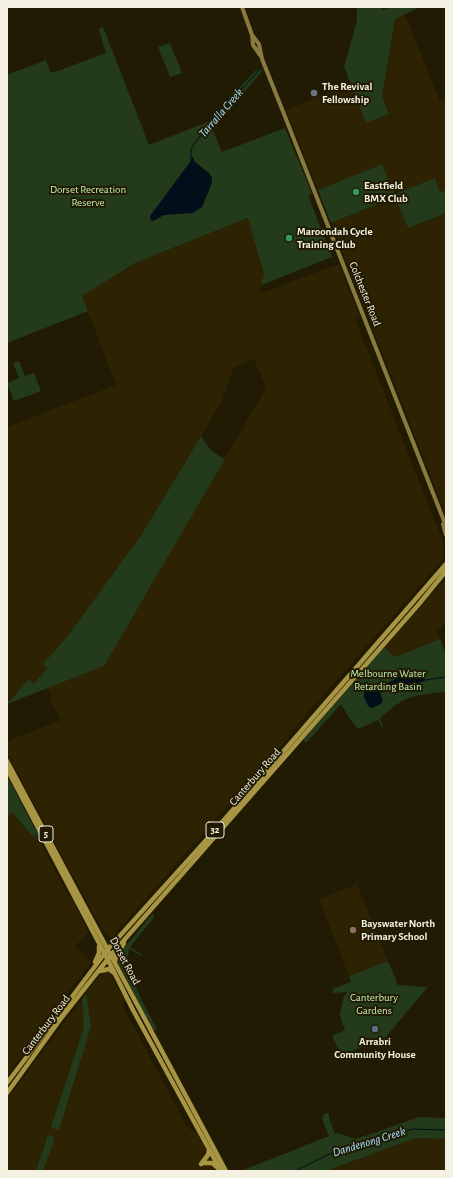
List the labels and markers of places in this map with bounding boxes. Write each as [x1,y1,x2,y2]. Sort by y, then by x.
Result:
place label: The Revival Fellowship [322,80,372,106]
marker: The Revival Fellowship [309,88,319,98]
place label: Eastfield BMX Club [364,179,408,205]
marker: Eastfield BMX Club [351,187,361,197]
place label: Maroondah Cycle Training Club [297,225,373,251]
marker: Maroondah Cycle Training Club [284,233,294,243]
place label: Bayswater North Primary School [361,917,435,943]
marker: Bayswater North Primary School [348,925,358,935]
marker: Arrabri Community House [370,1024,380,1034]
place label: Arrabri Community House [334,1035,416,1061]

